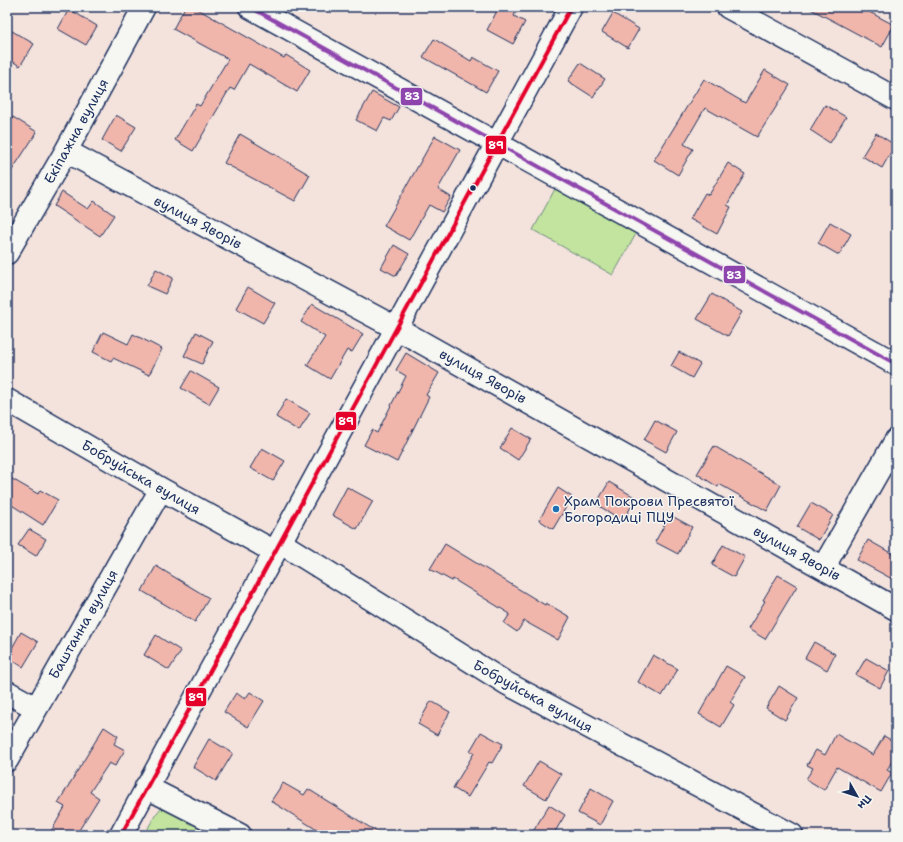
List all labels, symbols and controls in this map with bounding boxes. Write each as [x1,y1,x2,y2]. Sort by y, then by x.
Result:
street label: Екіпажна вулиця [40,75,112,187]
line badge: 83 [400,87,423,106]
text: 83 [404,89,420,104]
line badge: 89 [485,135,507,155]
text: 89 [488,138,504,153]
unlabelled marker [468,183,478,193]
street label: вулиця Яворів [151,191,245,253]
line badge: 83 [723,265,746,284]
text: 83 [726,268,742,283]
street label: вулиця Яворів [436,345,530,407]
line badge: 89 [335,411,357,431]
text: 89 [338,414,354,429]
street label: Бобруйська вулиця [78,436,204,518]
place label: Храм Покрови Пресвятої Богородиці ПЦУ [564,492,735,526]
marker: Храм Покрови Пресвятої Богородиці ПЦУ [551,504,561,514]
street label: вулиця Яворів [750,522,844,584]
street label: Баштанна вулиця [44,566,122,682]
street label: Бобруйська вулиця [470,656,596,736]
line badge: 89 [185,687,207,707]
text: 89 [188,690,204,705]
north arrow [837,776,877,816]
text: Пн [854,792,875,812]

